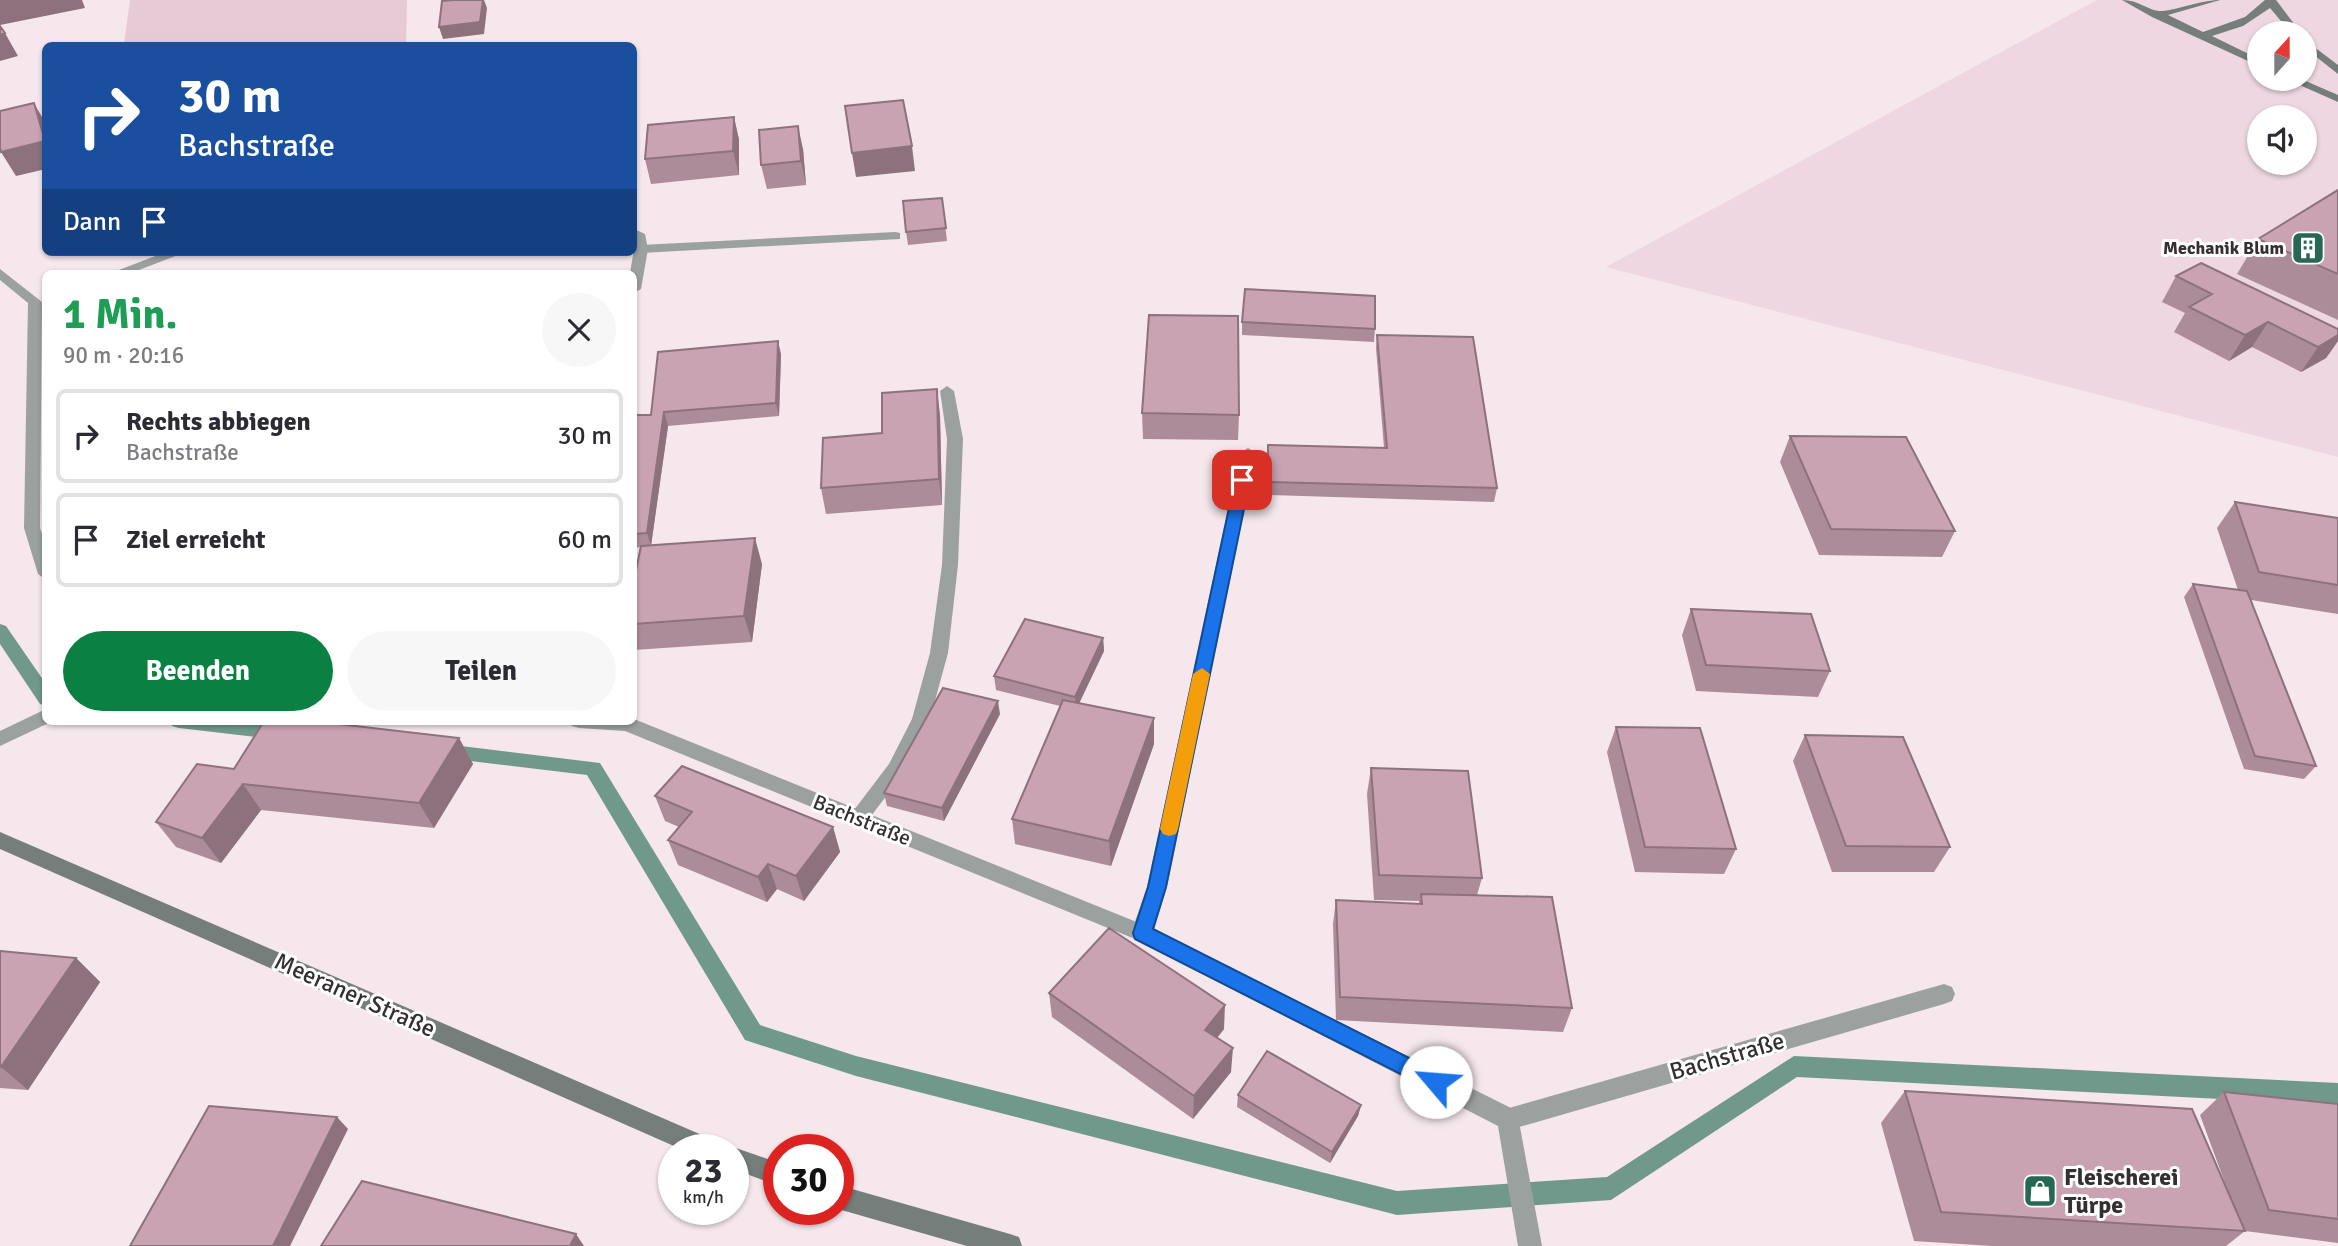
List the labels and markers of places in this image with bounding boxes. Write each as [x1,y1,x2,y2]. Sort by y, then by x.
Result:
building icon: Mechanik Blum [2289,229,2327,267]
place label: Mechanik Blum [2163,237,2284,259]
pin [1212,450,1272,510]
place label: Fleischerei Türpe [2064,1162,2178,1220]
shop icon: Fleischerei Türpe [2021,1172,2059,1210]

